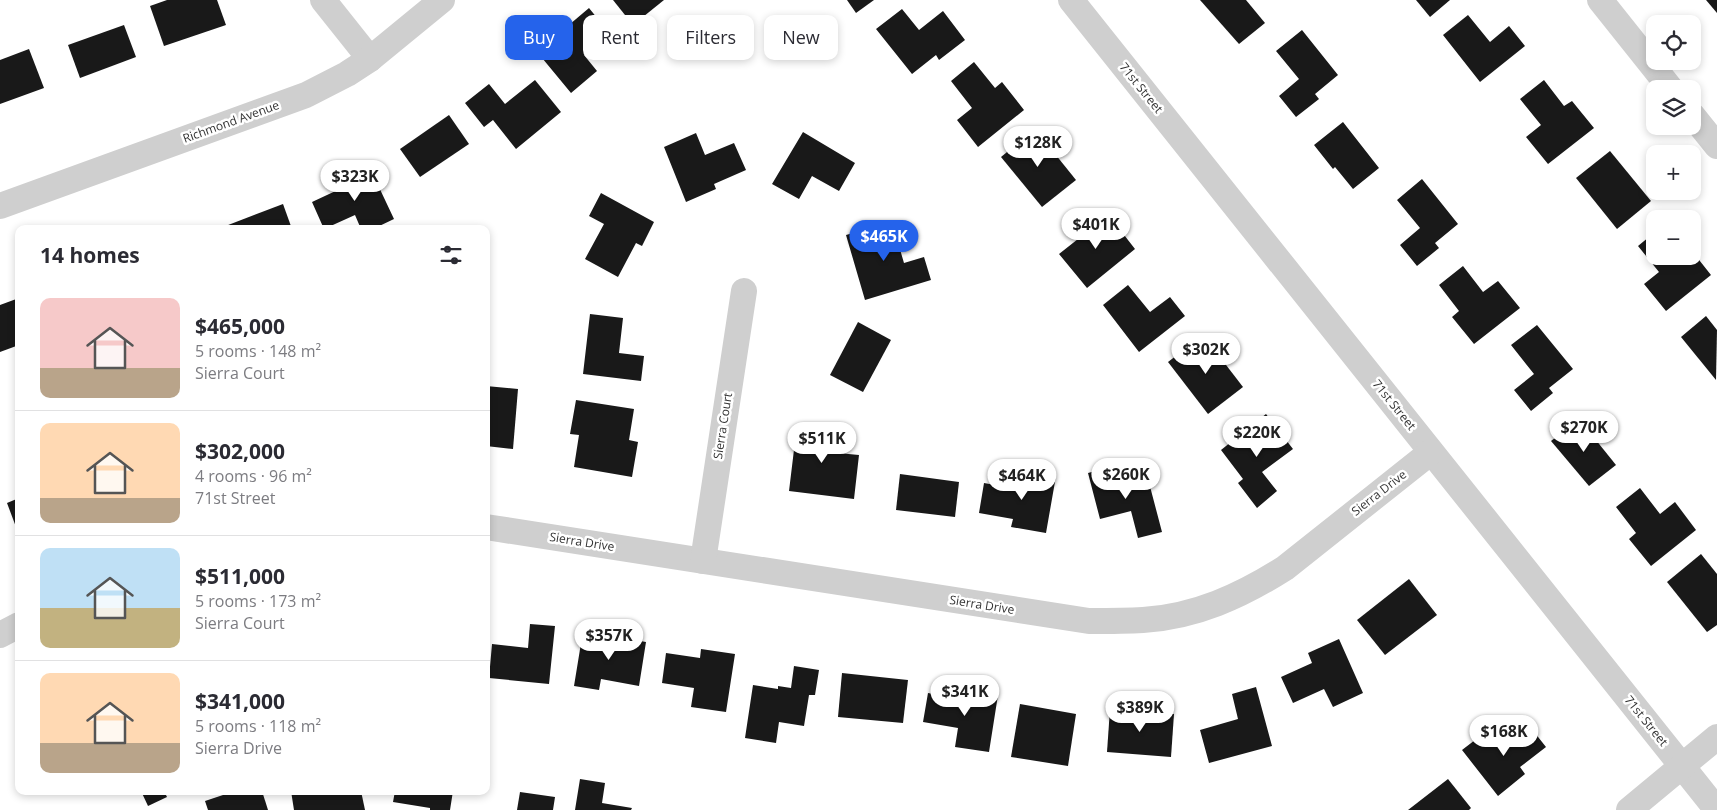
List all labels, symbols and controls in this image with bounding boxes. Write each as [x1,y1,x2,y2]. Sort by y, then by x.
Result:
chip: Buy [505,15,573,60]
chip: Rent [583,15,657,60]
chip: Filters [667,15,754,60]
chip: New [764,15,838,60]
map controls [1646,15,1701,265]
button: locate [1646,15,1701,70]
street label: 71st Street [1116,59,1167,116]
button: layers [1646,80,1701,135]
street label: Richmond Avenue [180,96,282,147]
pin: $128K [1003,126,1073,168]
text: $128K [1014,131,1062,153]
button: + [1646,145,1701,200]
pin: $323K [320,160,390,202]
text: $323K [331,165,379,187]
pin: $401K [1061,208,1131,250]
button: − [1646,210,1701,265]
text: $401K [1072,213,1120,235]
pin: $465K [849,220,919,262]
text: $465K [860,225,908,247]
text: 14 homes [40,241,140,269]
icon: filters [437,241,465,269]
text: $465,000 [195,312,285,340]
icon: home [80,318,140,378]
pin: $302K [1171,332,1241,375]
text: $302K [1182,338,1230,360]
text: 5 rooms · 148 m² [195,340,321,362]
text: Sierra Court [195,362,285,384]
street label: 71st Street [1369,376,1420,433]
street label: Sierra Court [709,391,736,460]
pin: $270K [1549,410,1619,453]
pin: $220K [1222,416,1292,458]
text: $270K [1560,416,1608,438]
text: $220K [1233,421,1281,443]
pin: $511K [787,422,857,464]
text: $511K [798,427,846,449]
text: $302,000 [195,437,285,465]
icon: home [80,443,140,503]
pin: $464K [987,458,1057,501]
pin: $260K [1091,458,1161,500]
text: $260K [1102,463,1150,485]
text: $464K [998,464,1046,486]
text: 4 rooms · 96 m² [195,465,312,487]
street label: Sierra Drive [1348,466,1410,519]
text: 71st Street [195,487,275,509]
street label: Sierra Drive [548,528,616,555]
text: $511,000 [195,562,285,590]
icon: home [80,568,140,628]
text: 5 rooms · 173 m² [195,590,321,612]
street label: Sierra Drive [948,591,1016,618]
text: Sierra Court [195,612,285,634]
pin: $357K [574,618,644,661]
text: $357K [585,624,633,646]
pin: $341K [930,674,1000,717]
text: $341K [941,680,989,702]
text: $341,000 [195,687,285,715]
pin: $389K [1105,690,1175,733]
street label: 71st Street [1621,692,1672,749]
icon: home [80,693,140,753]
text: $389K [1116,696,1164,718]
pin: $168K [1469,714,1539,757]
text: 5 rooms · 118 m² [195,715,321,737]
text: $168K [1480,720,1528,742]
text: Sierra Drive [195,737,282,759]

